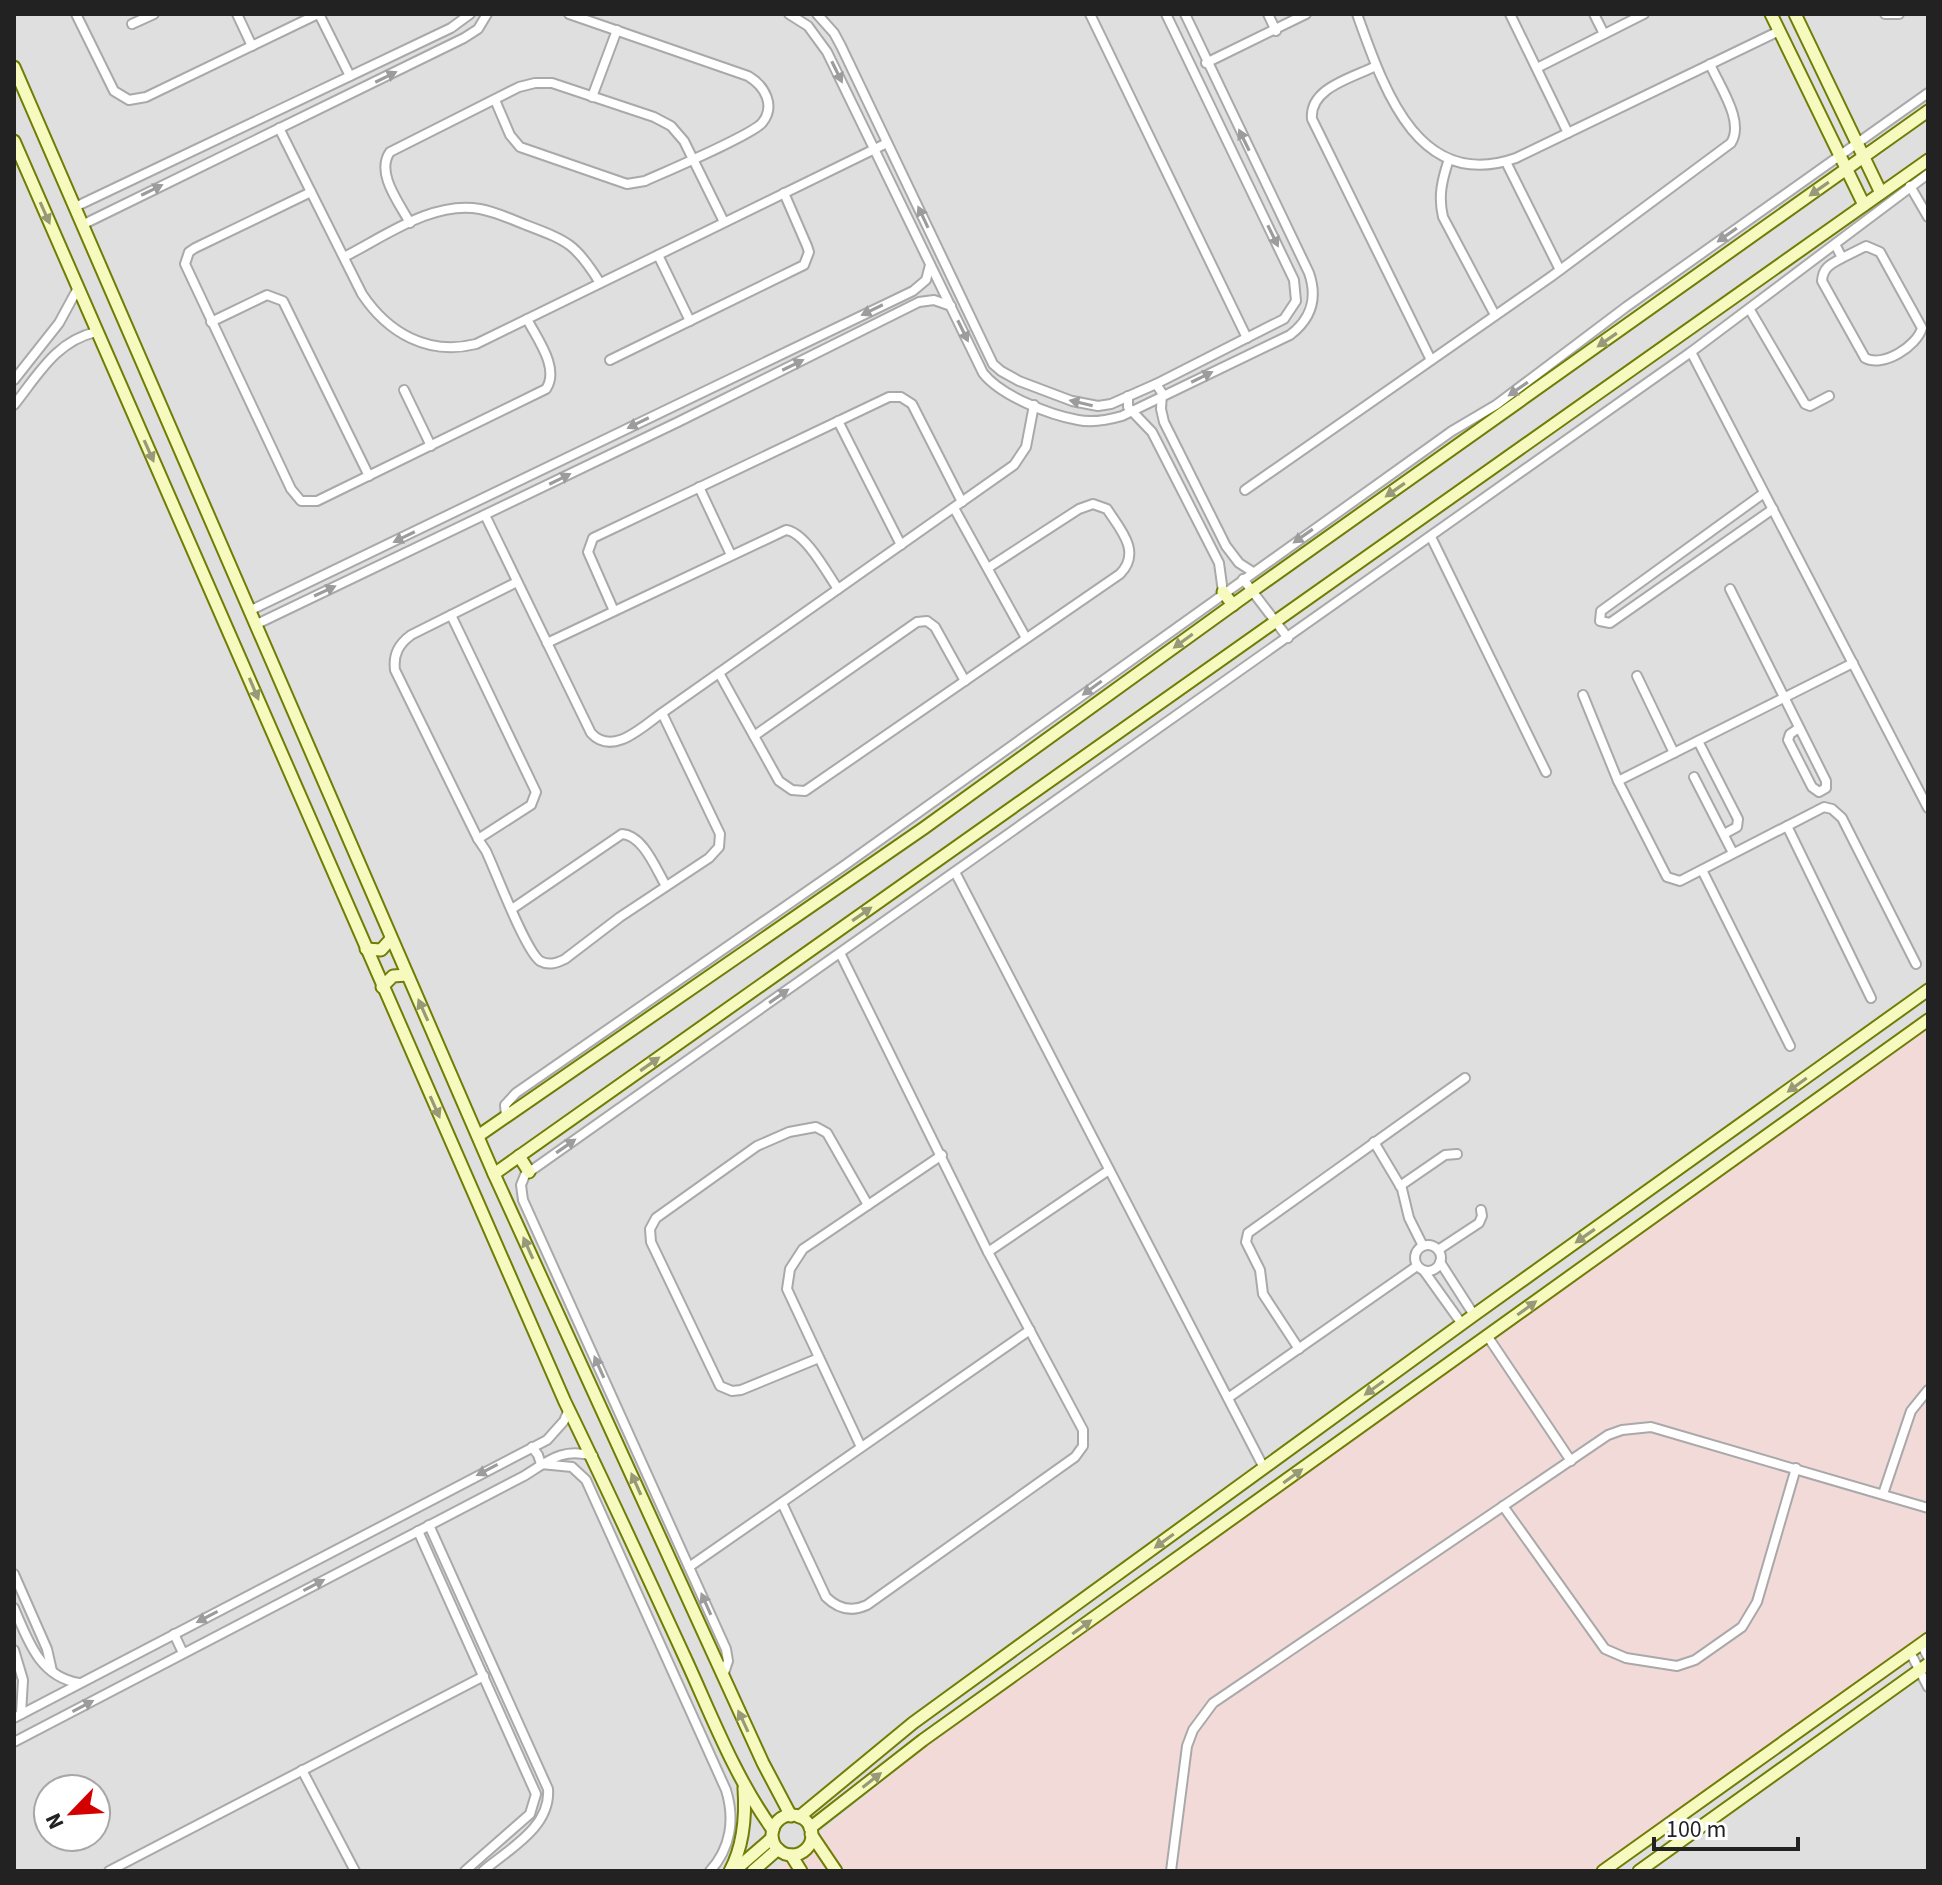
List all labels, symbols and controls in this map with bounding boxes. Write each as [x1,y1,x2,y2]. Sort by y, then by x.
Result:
one-way arrow [830,61,844,84]
one-way arrow [374,70,397,83]
one-way arrow [1237,129,1251,152]
one-way arrow [1809,181,1830,197]
one-way arrow [141,184,164,197]
one-way arrow [39,201,52,224]
one-way arrow [916,205,930,229]
one-way arrow [1266,224,1279,247]
one-way arrow [1717,227,1738,242]
one-way arrow [861,303,884,317]
one-way arrow [956,320,970,343]
one-way arrow [1597,332,1618,347]
one-way arrow [782,358,805,372]
one-way arrow [1191,370,1214,384]
one-way arrow [1507,381,1528,396]
one-way arrow [1068,396,1093,409]
one-way arrow [627,416,650,430]
one-way arrow [142,439,155,463]
one-way arrow [548,472,571,486]
one-way arrow [1384,482,1406,498]
one-way arrow [1293,528,1314,543]
one-way arrow [393,530,416,543]
one-way arrow [314,584,337,598]
one-way arrow [1173,633,1194,648]
one-way arrow [247,677,260,701]
one-way arrow [1082,679,1102,695]
one-way arrow [851,907,872,922]
one-way arrow [768,989,789,1004]
one-way arrow [416,998,429,1022]
one-way arrow [639,1057,660,1072]
one-way arrow [1786,1077,1807,1092]
one-way arrow [429,1095,442,1119]
one-way arrow [556,1139,577,1154]
one-way arrow [1574,1228,1596,1244]
one-way arrow [521,1236,535,1259]
one-way arrow [1517,1301,1538,1316]
one-way arrow [592,1355,606,1379]
one-way arrow [1363,1380,1385,1396]
one-way arrow [475,1464,498,1477]
one-way arrow [1282,1468,1304,1484]
one-way arrow [629,1473,642,1496]
one-way arrow [1153,1533,1174,1548]
one-way arrow [302,1579,325,1592]
one-way arrow [699,1592,713,1616]
one-way arrow [195,1610,218,1623]
one-way arrow [1071,1620,1092,1635]
one-way arrow [72,1699,95,1712]
one-way arrow [736,1709,750,1733]
north arrow [32,1773,112,1853]
one-way arrow [862,1773,882,1789]
scale bar [1654,1801,1798,1851]
text: N [37,1808,72,1834]
text: 100 m [1666,1812,1726,1847]

